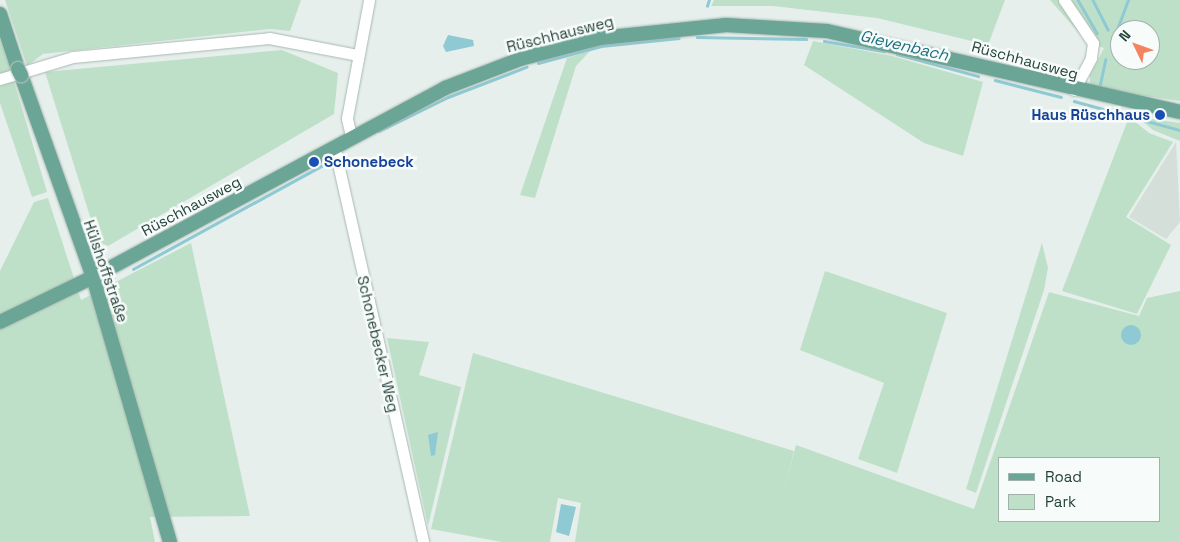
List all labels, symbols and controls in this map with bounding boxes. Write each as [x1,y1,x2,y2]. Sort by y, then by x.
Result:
street label: Rüschhausweg [505,12,615,56]
north arrow [1110,20,1160,70]
text: N [1115,26,1134,45]
water label: Gievenbach [858,27,950,65]
street label: Rüschhausweg [970,37,1080,83]
place label: Haus Rüschhaus [1031,106,1150,124]
marker: Haus Rüschhaus [1154,109,1166,121]
place label: Schonebeck [324,153,414,171]
marker: Schonebeck [308,156,320,168]
street label: Rüschhausweg [138,172,244,240]
street label: Hülshoffstraße [80,217,132,325]
street label: Schonebecker Weg [354,274,402,414]
legend [998,457,1160,522]
text: Road [1045,467,1082,486]
text: Park [1045,492,1076,511]

